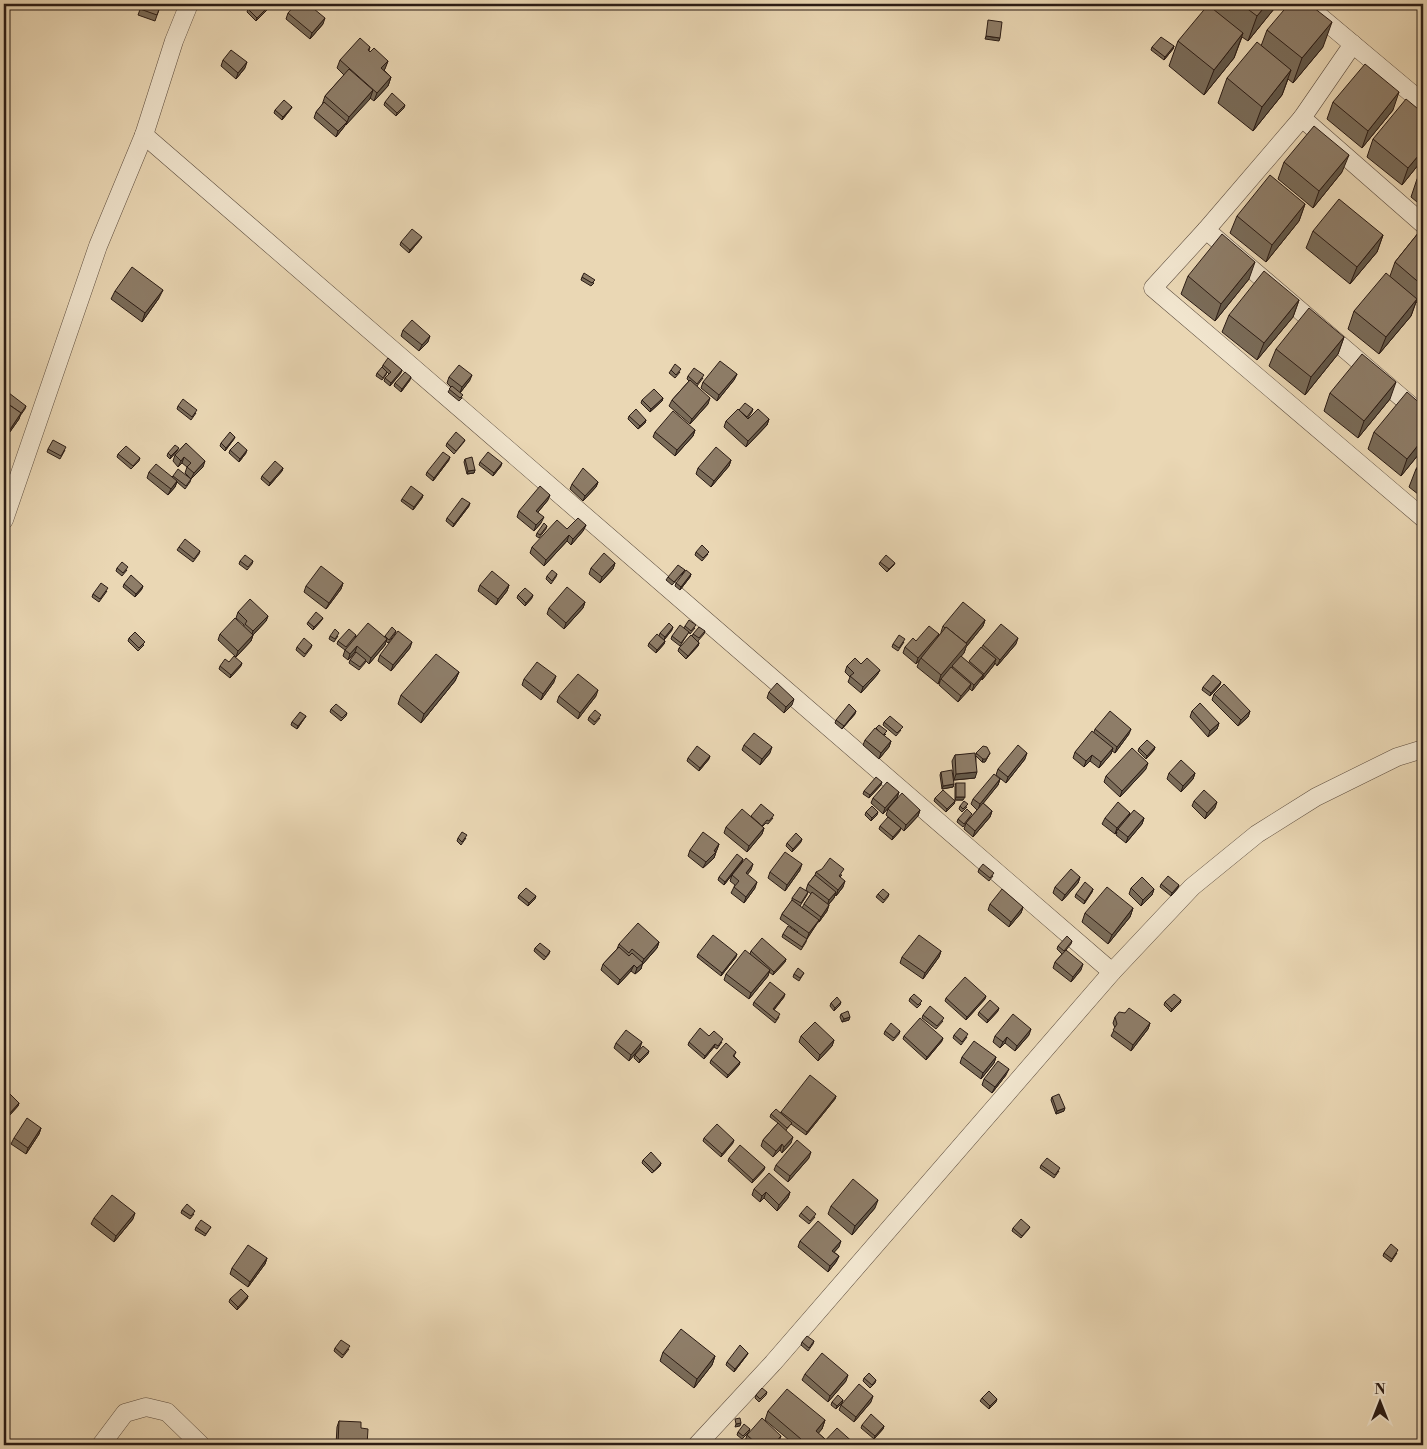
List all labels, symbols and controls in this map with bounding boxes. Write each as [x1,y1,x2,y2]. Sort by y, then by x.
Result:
north arrow [1354,1376,1404,1426]
text: N [1374,1381,1386,1399]

